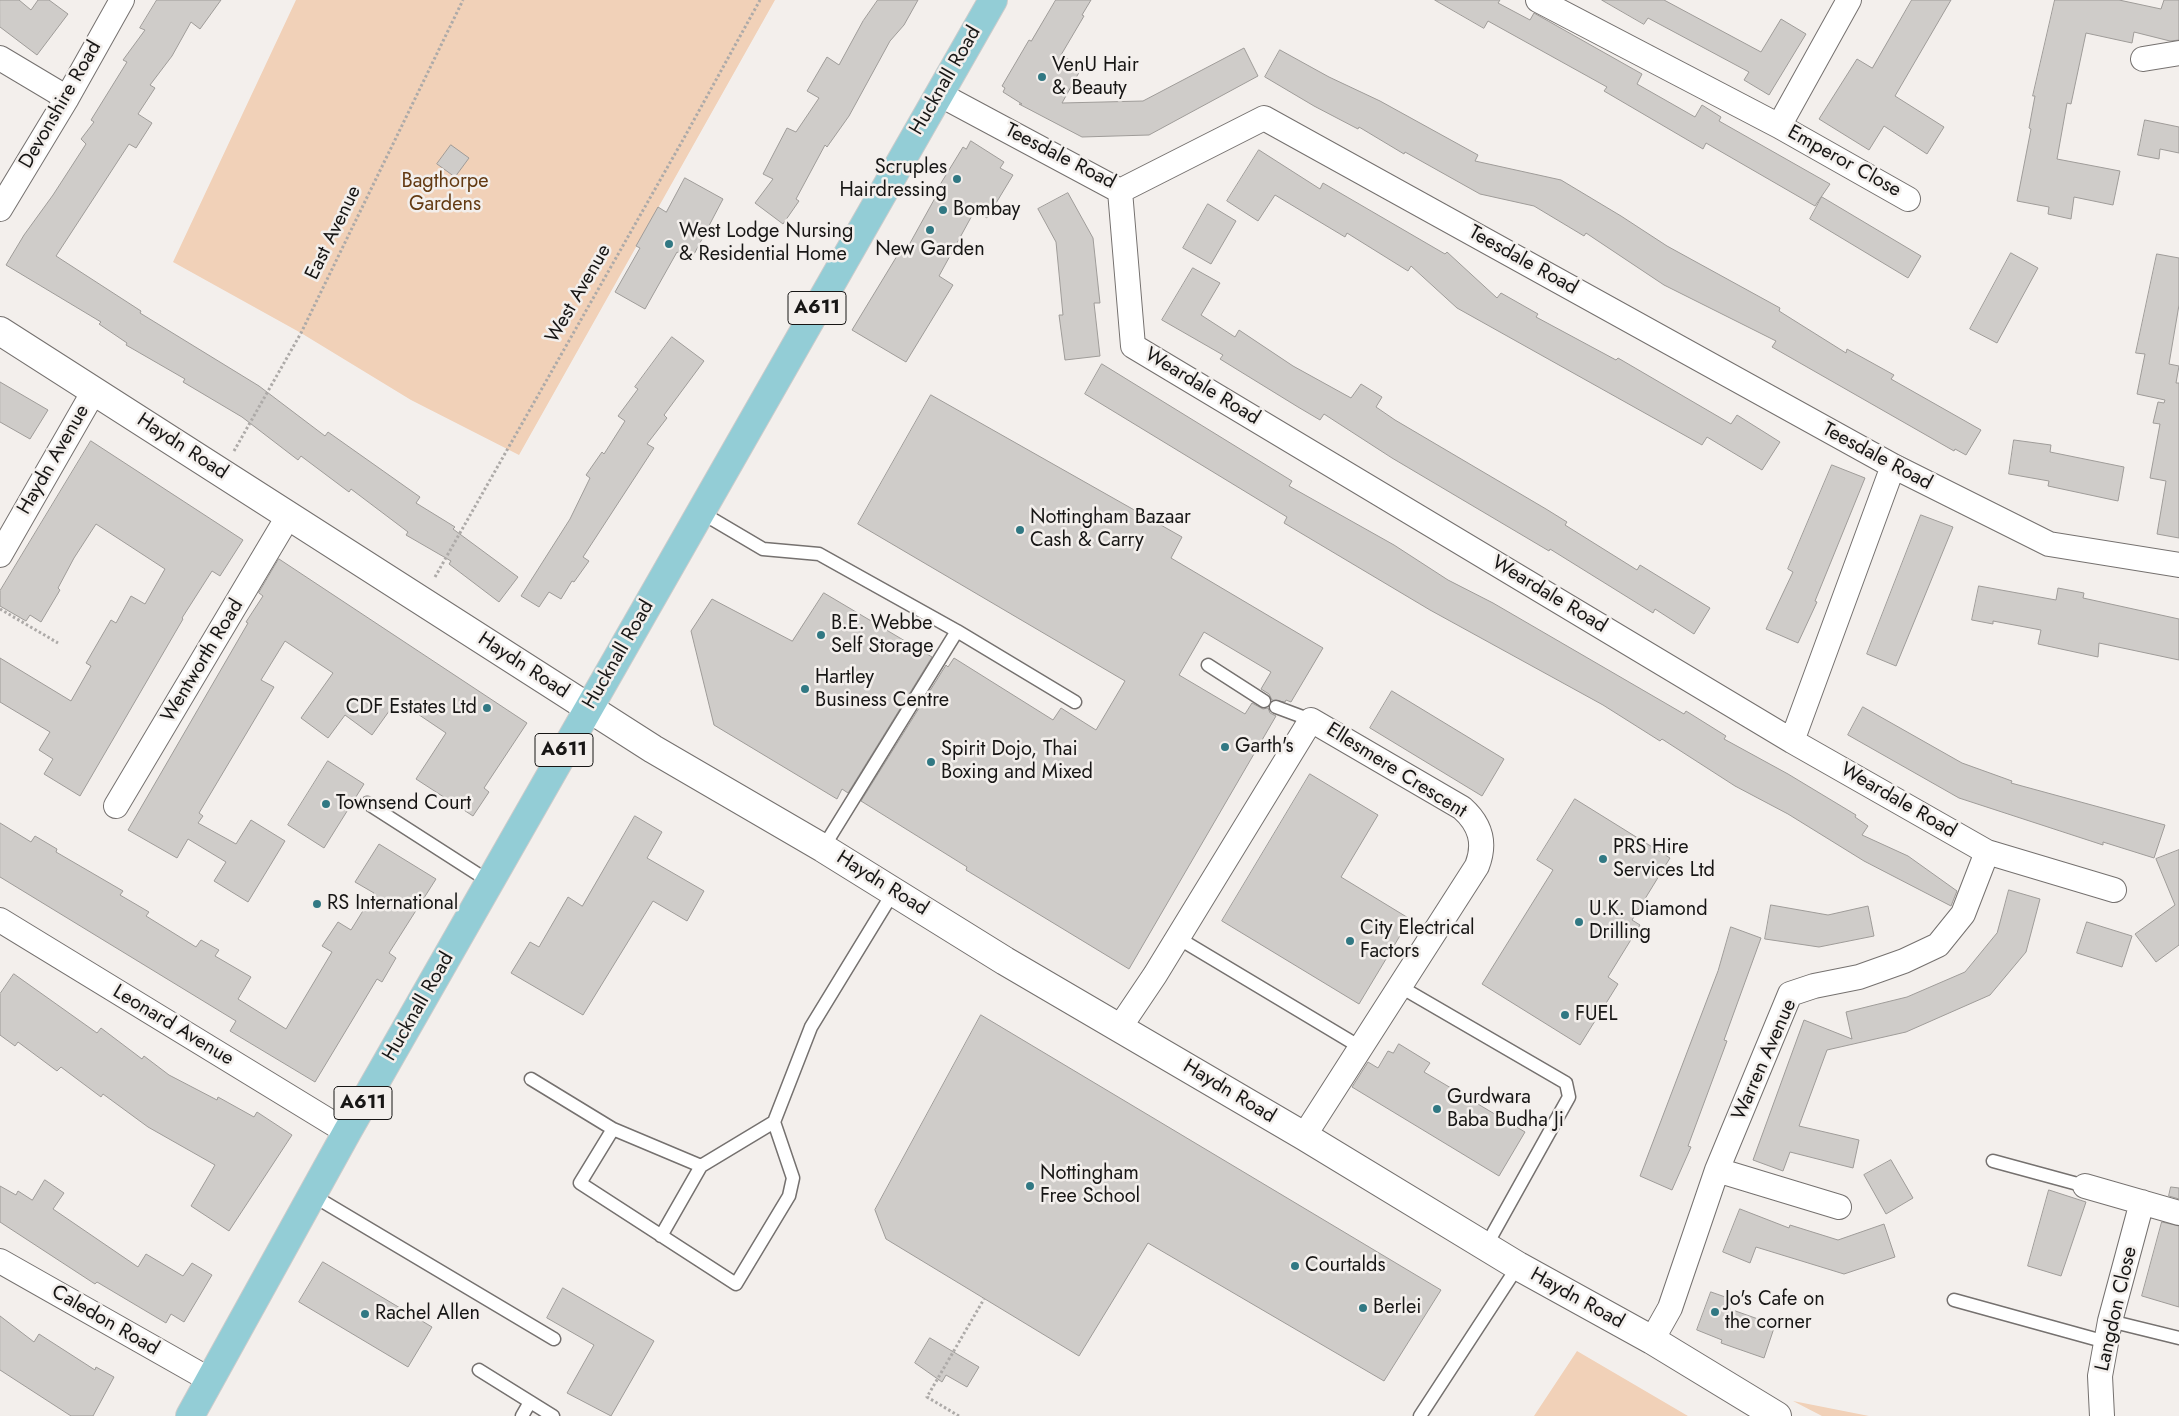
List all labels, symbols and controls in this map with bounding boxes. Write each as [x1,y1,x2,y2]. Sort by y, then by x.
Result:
street label: Hucknall Road [905,22,987,140]
street label: Devonshire Road [15,37,107,173]
place label: VenU Hair & Beauty [1052,54,1139,101]
marker: VenU Hair & Beauty [1036,71,1048,83]
street label: Teesdale Road [1001,119,1119,195]
street label: Emperor Close [1783,121,1905,203]
place label: Scruples Hairdressing [840,156,947,203]
park label: Bagthorpe Gardens [402,170,488,217]
marker: Scruples Hairdressing [951,173,963,185]
street label: East Avenue [301,182,367,284]
place label: Bombay [953,198,1020,222]
marker: Bombay [937,204,949,216]
place label: West Lodge Nursing & Residential Home [679,220,853,267]
street label: Teesdale Road [1464,221,1582,301]
marker: New Garden [924,224,936,236]
marker: West Lodge Nursing & Residential Home [663,238,675,250]
place label: New Garden [875,238,985,262]
street label: West Avenue [541,241,617,347]
road number: A611 [788,292,846,324]
street label: Weardale Road [1140,343,1264,431]
street label: Haydn Avenue [13,401,95,519]
street label: Haydn Road [132,409,232,485]
street label: Teesdale Road [1818,418,1936,496]
place label: Nottingham Bazaar Cash & Carry [1030,506,1191,553]
marker: Nottingham Bazaar Cash & Carry [1014,524,1026,536]
street label: Weardale Road [1487,551,1611,639]
street label: Wentworth Road [157,595,249,727]
street label: Hucknall Road [578,596,660,714]
place label: B.E. Webbe Self Storage [831,612,933,659]
street label: Haydn Road [473,628,573,704]
marker: B.E. Webbe Self Storage [815,629,827,641]
place label: Hartley Business Centre [815,666,949,713]
marker: Hartley Business Centre [799,683,811,695]
place label: CDF Estates Ltd [346,696,477,720]
marker: CDF Estates Ltd [481,702,493,714]
street label: Ellesmere Crescent [1321,718,1471,824]
road number: A611 [535,734,593,766]
place label: Garth's [1235,735,1293,759]
place label: Spirit Dojo, Thai Boxing and Mixed [941,738,1093,785]
marker: Garth's [1219,741,1231,753]
marker: Spirit Dojo, Thai Boxing and Mixed [925,756,937,768]
street label: Weardale Road [1836,758,1960,844]
place label: Townsend Court [336,792,471,816]
marker: Townsend Court [320,798,332,810]
place label: PRS Hire Services Ltd [1613,836,1715,883]
street label: Haydn Road [832,846,932,922]
marker: PRS Hire Services Ltd [1597,853,1609,865]
place label: RS International [327,892,458,916]
marker: RS International [311,898,323,910]
place label: U.K. Diamond Drilling [1589,898,1708,945]
marker: U.K. Diamond Drilling [1573,916,1585,928]
place label: City Electrical Factors [1360,917,1475,964]
marker: City Electrical Factors [1344,935,1356,947]
street label: Hucknall Road [378,948,460,1066]
street label: Leonard Avenue [108,980,238,1072]
street label: Warren Avenue [1728,996,1802,1124]
place label: FUEL [1575,1003,1618,1027]
marker: FUEL [1559,1009,1571,1021]
street label: Haydn Road [1178,1055,1280,1129]
road number: A611 [334,1086,392,1120]
place label: Gurdwara Baba Budha Ji [1447,1086,1564,1133]
marker: Gurdwara Baba Budha Ji [1431,1103,1443,1115]
place label: Nottingham Free School [1040,1162,1140,1209]
marker: Nottingham Free School [1024,1180,1036,1192]
street label: Langdon Close [2091,1244,2143,1374]
place label: Courtalds [1305,1254,1385,1278]
marker: Courtalds [1289,1260,1301,1272]
street label: Haydn Road [1526,1263,1628,1335]
street label: Caledon Road [47,1281,163,1361]
place label: Jo's Cafe on the corner [1725,1288,1825,1335]
place label: Berlei [1373,1296,1421,1320]
place label: Rachel Allen [375,1302,480,1326]
marker: Berlei [1357,1302,1369,1314]
marker: Jo's Cafe on the corner [1709,1306,1721,1318]
marker: Rachel Allen [359,1308,371,1320]

